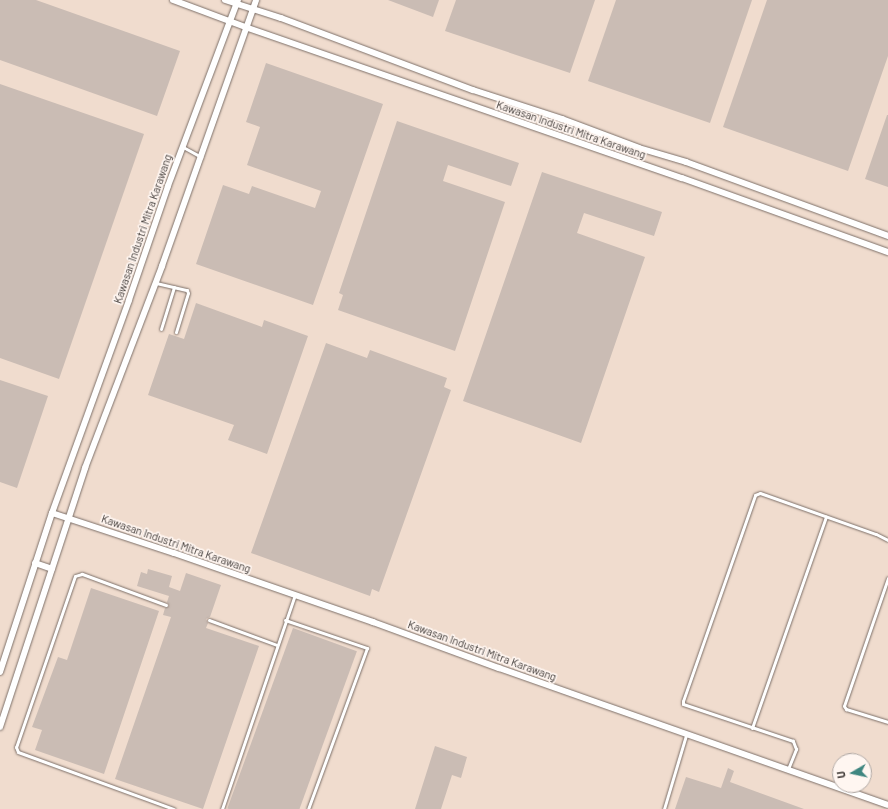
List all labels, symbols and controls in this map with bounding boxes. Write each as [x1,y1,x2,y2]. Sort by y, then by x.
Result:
street label: Kawasan Industri Mitra Karawang [495,98,647,162]
street label: Kawasan Industri Mitra Karawang [111,153,175,305]
street label: Kawasan Industri Mitra Karawang [100,512,252,576]
street label: Kawasan Industri Mitra Karawang [406,618,558,684]
north arrow [832,753,872,793]
text: U [834,770,848,779]

